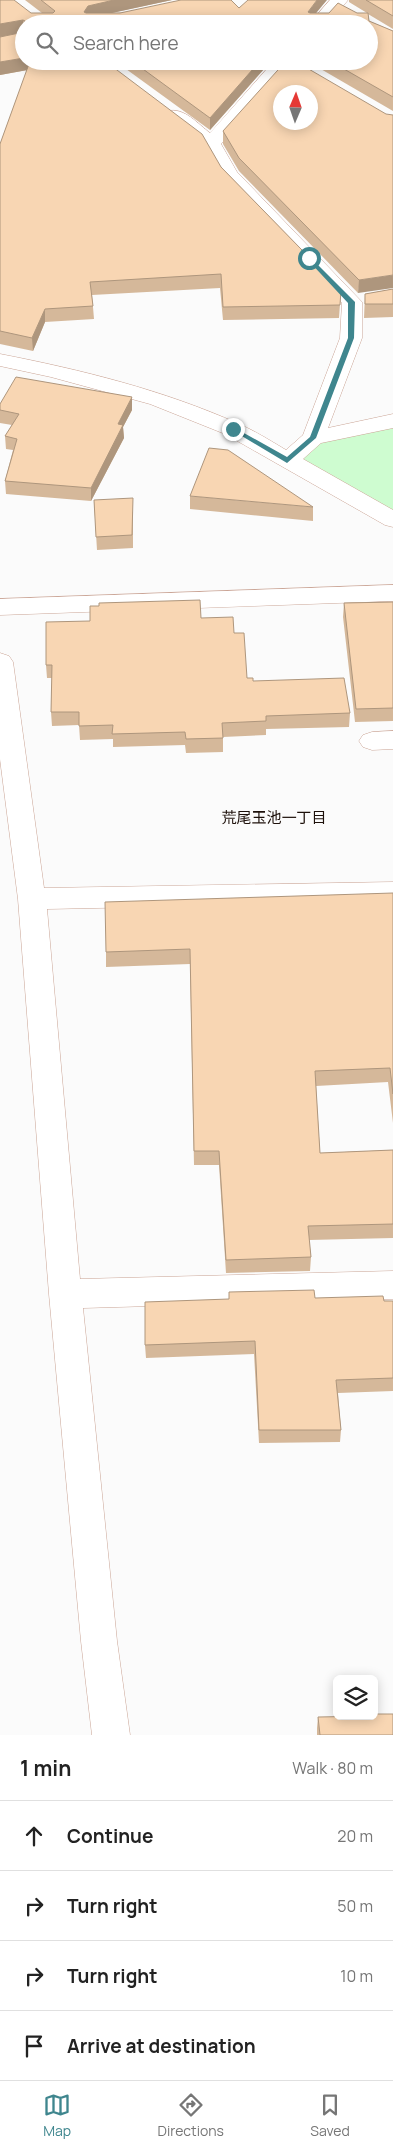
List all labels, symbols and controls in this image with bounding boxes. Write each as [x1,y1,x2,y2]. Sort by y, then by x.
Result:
search box [15,15,378,70]
icon: search [33,29,61,57]
text: Search here [73,30,179,56]
north arrow [273,85,318,130]
route start [298,247,321,270]
route end [222,418,245,441]
district label: 荒尾玉池一丁目 [221,807,327,828]
map controls [333,1675,378,1720]
button: layers [333,1675,378,1720]
text: 1 min [20,1754,71,1782]
text: Walk · 80 m [292,1757,373,1779]
icon: ahead [20,1822,48,1850]
text: Continue [67,1823,153,1849]
text: 20 m [337,1825,373,1847]
icon: right [20,1892,48,1920]
text: Turn right [67,1893,157,1919]
text: 50 m [337,1895,373,1917]
icon: right [20,1962,48,1990]
text: Turn right [67,1963,157,1989]
text: 10 m [340,1965,373,1987]
icon: arrive [20,2032,48,2060]
text: Arrive at destination [67,2033,256,2059]
tab: Map [43,2091,71,2140]
tab: Directions [158,2091,224,2140]
tab: Saved [310,2091,350,2140]

